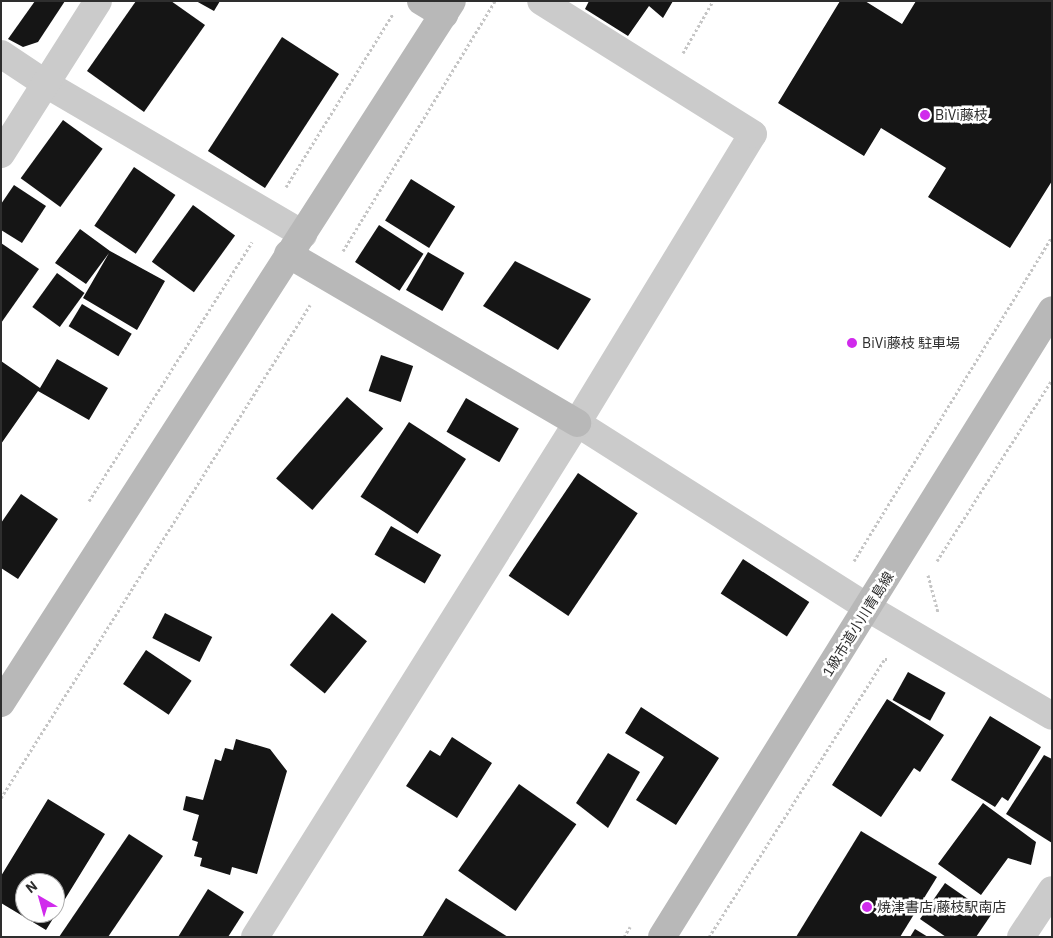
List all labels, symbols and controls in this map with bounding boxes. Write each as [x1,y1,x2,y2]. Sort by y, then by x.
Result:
place label: BiVi藤枝 [935,107,988,123]
marker: BiVi藤枝 [919,109,931,121]
place label: BiVi藤枝 駐車場 [862,335,960,351]
marker: BiVi藤枝 駐車場 [846,337,858,349]
street label: 1級市道小川青島線 [819,568,897,680]
north arrow [15,873,65,923]
text: N [22,877,41,897]
place label: 焼津書店 藤枝駅南店 [877,899,1006,915]
marker: 焼津書店 藤枝駅南店 [861,901,873,913]

